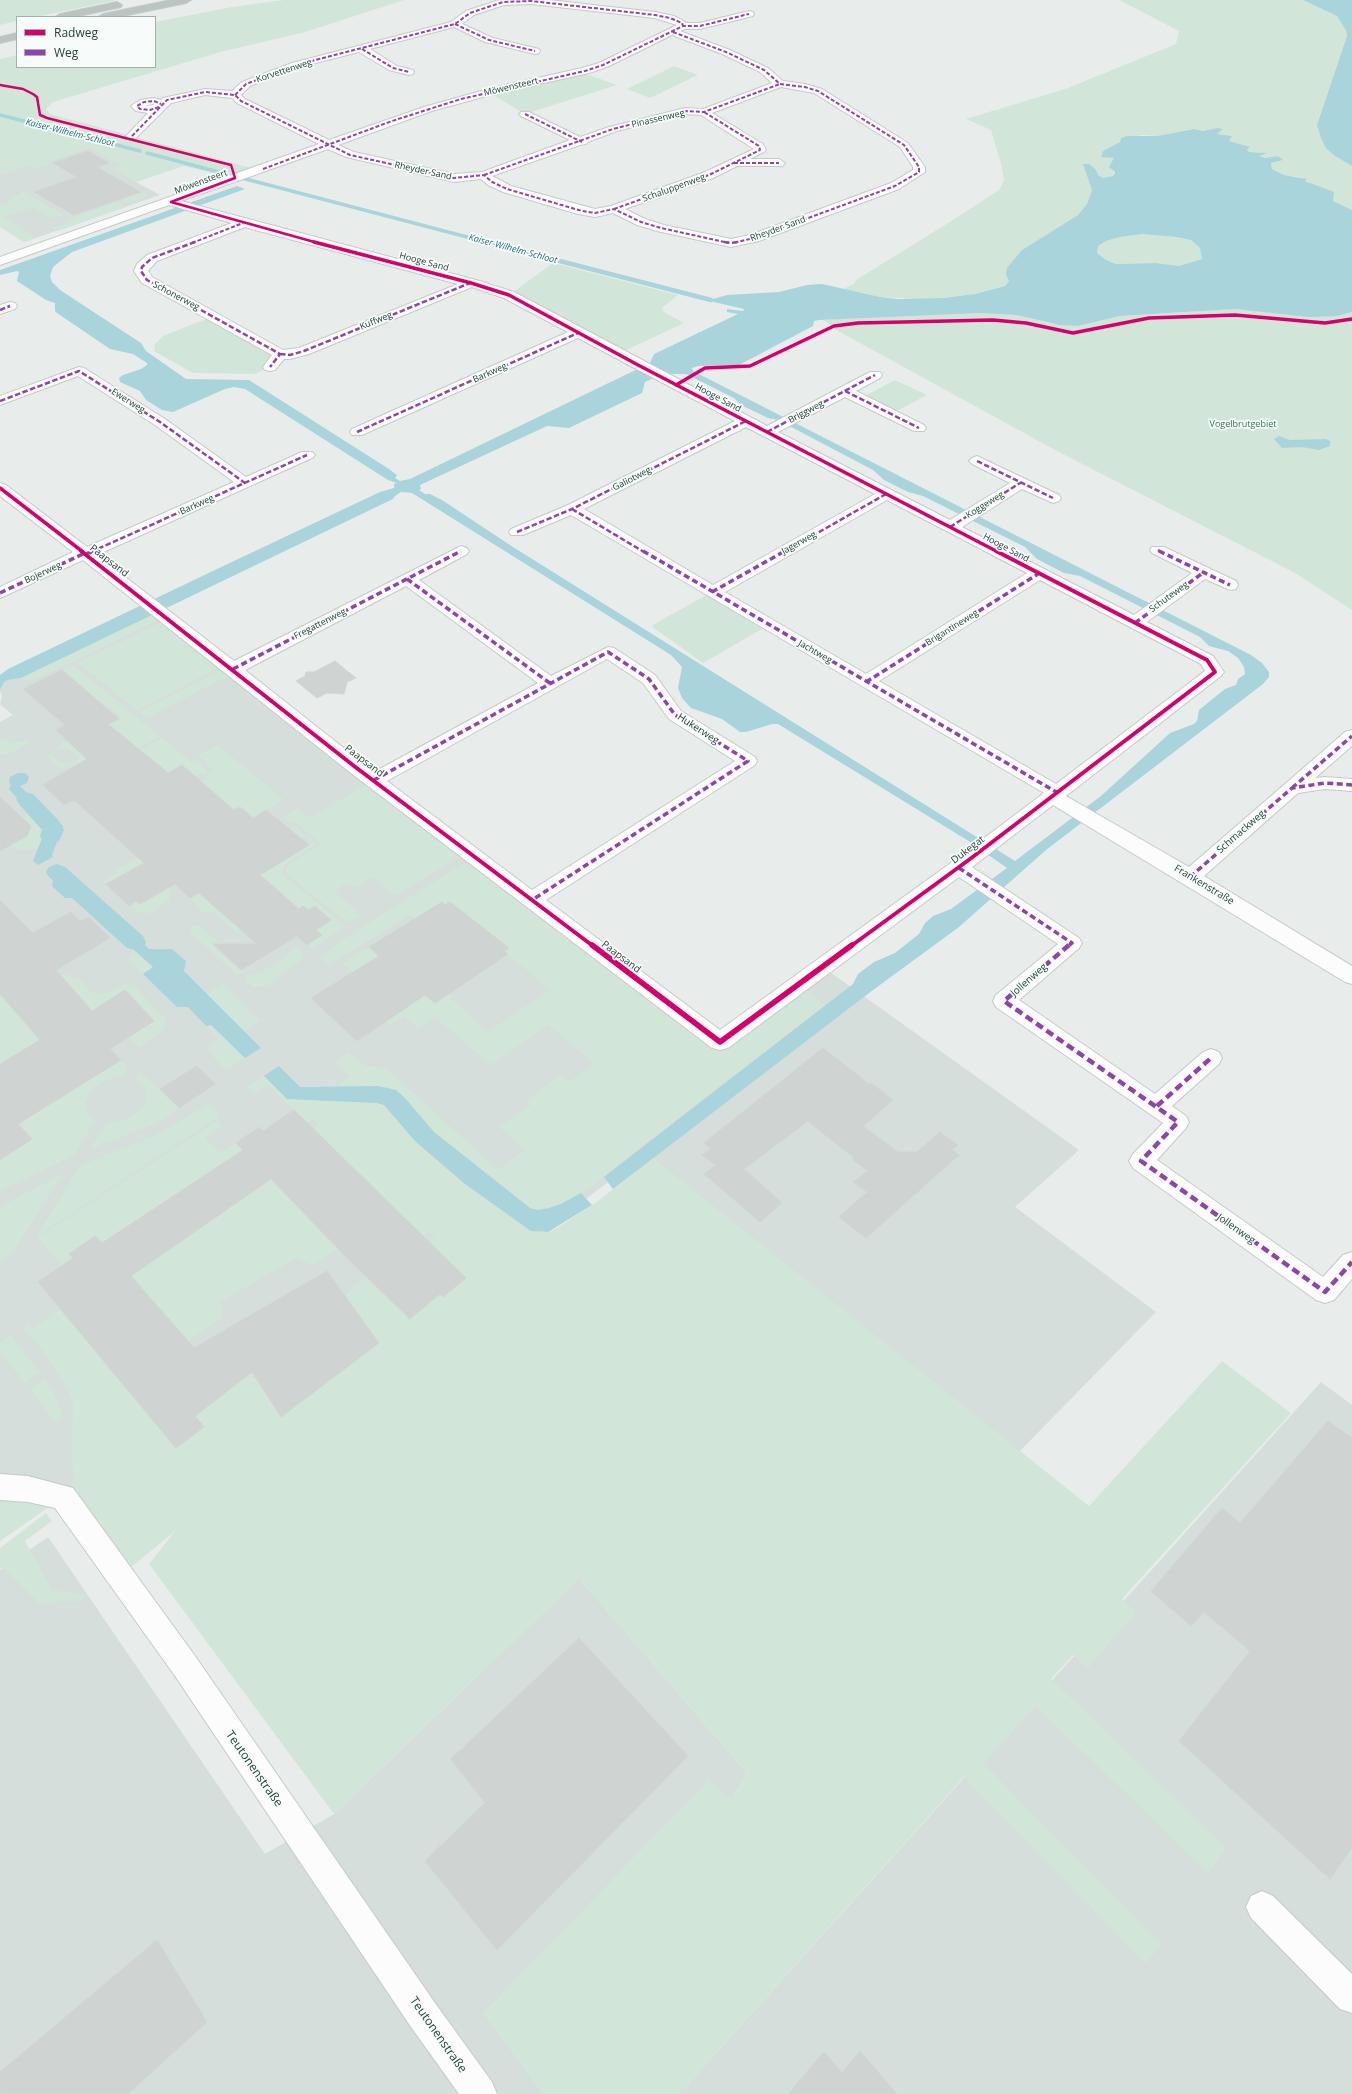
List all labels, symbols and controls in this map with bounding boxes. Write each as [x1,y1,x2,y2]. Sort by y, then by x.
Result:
legend [16,16,156,68]
text: Radweg [54,24,98,41]
text: Weg [54,44,78,61]
street label: Korvettenweg [255,57,313,85]
street label: Möwensteert [483,75,539,99]
street label: Pinassenweg [630,108,686,130]
water label: Kaiser-Wilhelm-Schloot [24,117,116,149]
street label: Rheyder Sand [393,160,453,182]
street label: Möwensteert [173,167,229,197]
street label: Schaluppenweg [641,172,707,204]
street label: Rheyder Sand [749,214,807,244]
water label: Kaiser-Wilhelm-Schloot [468,232,558,266]
street label: Hooge Sand [398,250,450,274]
street label: Schonerweg [151,279,201,313]
street label: Kuffweg [358,310,394,332]
street label: Barkweg [471,361,509,385]
street label: Hooge Sand [693,381,743,415]
street label: Ewerweg [109,386,147,416]
street label: Briggweg [786,398,826,426]
park label: Vogelbrutgebiet [1210,419,1276,429]
street label: Galiotweg [611,465,653,493]
street label: Koggeweg [964,489,1006,521]
street label: Barkweg [178,493,216,517]
street label: Jagerweg [780,529,818,557]
street label: Hooge Sand [981,531,1031,565]
street label: Paapsand [87,542,131,580]
street label: Bojerweg [23,560,63,586]
street label: Schuteweg [1147,579,1191,615]
street label: Fregattenweg [292,606,348,642]
street label: Brigantineweg [924,607,980,649]
street label: Jachtweg [796,638,834,666]
street label: Hukerweg [675,711,721,747]
street label: Paapsand [342,742,386,780]
street label: Schmackweg [1214,808,1268,856]
street label: Dukegat [949,834,987,866]
street label: Frankenstraße [1172,862,1236,908]
street label: Paapsand [599,938,643,976]
street label: Jollenweg [1008,961,1050,999]
street label: Jollenweg [1214,1211,1258,1247]
street label: Teutonenstraße [222,1728,286,1810]
street label: Teutonenstraße [406,1994,470,2076]

